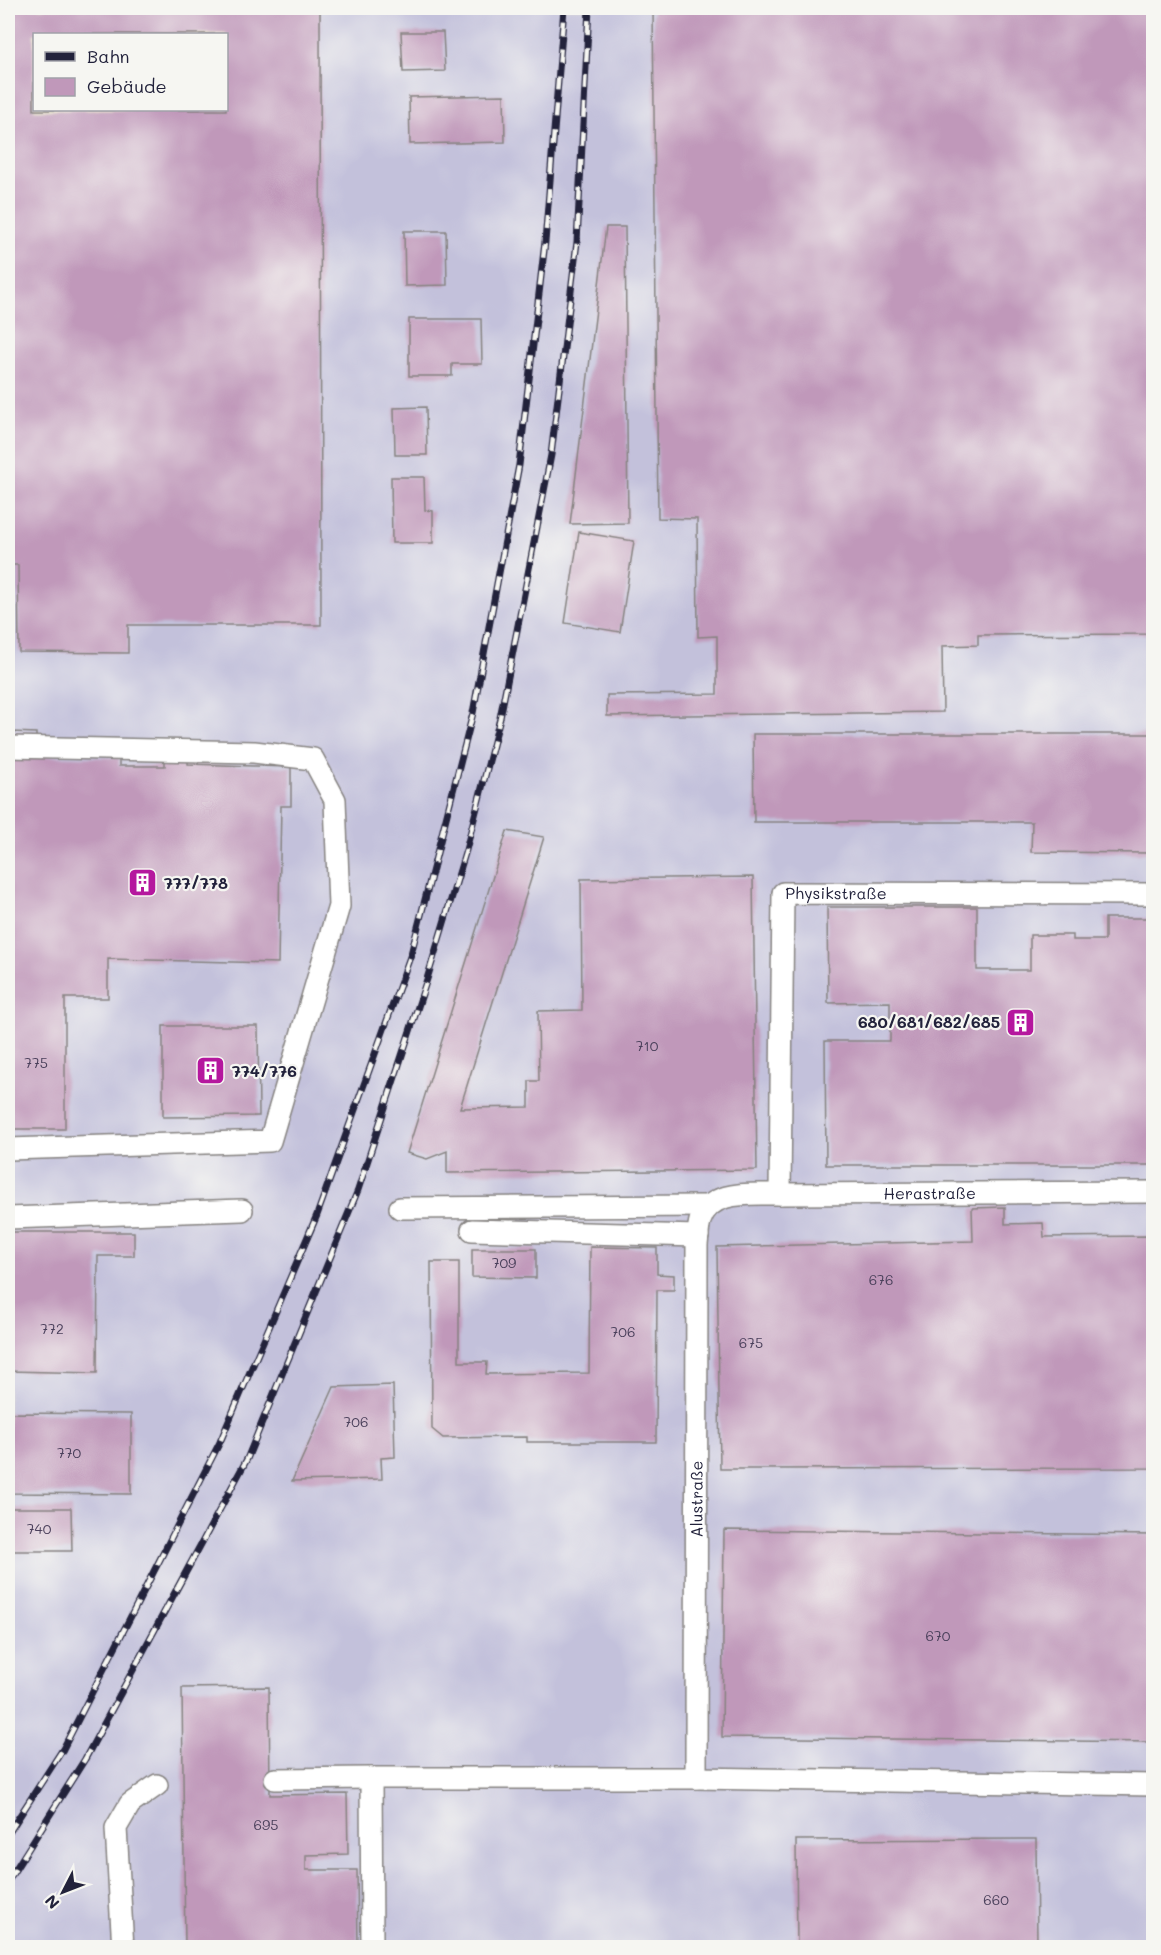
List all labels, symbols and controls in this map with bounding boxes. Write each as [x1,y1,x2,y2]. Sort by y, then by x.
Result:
legend [33,33,228,111]
text: Bahn [87,44,130,68]
text: Gebäude [87,74,167,98]
building icon: 777/778 [127,867,159,899]
place label: 777/778 [164,872,228,893]
street label: Physikstraße [785,882,887,903]
building icon: 680/681/682/685 [1005,1006,1037,1038]
place label: 680/681/682/685 [858,1011,1000,1032]
house number: 710 [636,1036,659,1055]
house number: 775 [24,1053,48,1072]
building icon: 774/776 [195,1055,227,1087]
place label: 774/776 [232,1060,297,1081]
street label: Herastraße [883,1182,976,1203]
house number: 709 [492,1253,516,1272]
house number: 676 [869,1270,893,1289]
house number: 772 [40,1319,64,1338]
house number: 706 [611,1322,635,1341]
house number: 675 [739,1333,763,1352]
house number: 706 [344,1412,368,1431]
house number: 770 [57,1443,81,1462]
street label: Alustraße [685,1461,707,1537]
house number: 740 [27,1519,52,1538]
house number: 670 [926,1626,951,1645]
house number: 695 [254,1815,278,1834]
north arrow [33,1862,93,1922]
house number: 660 [983,1890,1009,1909]
text: N [40,1891,63,1914]

